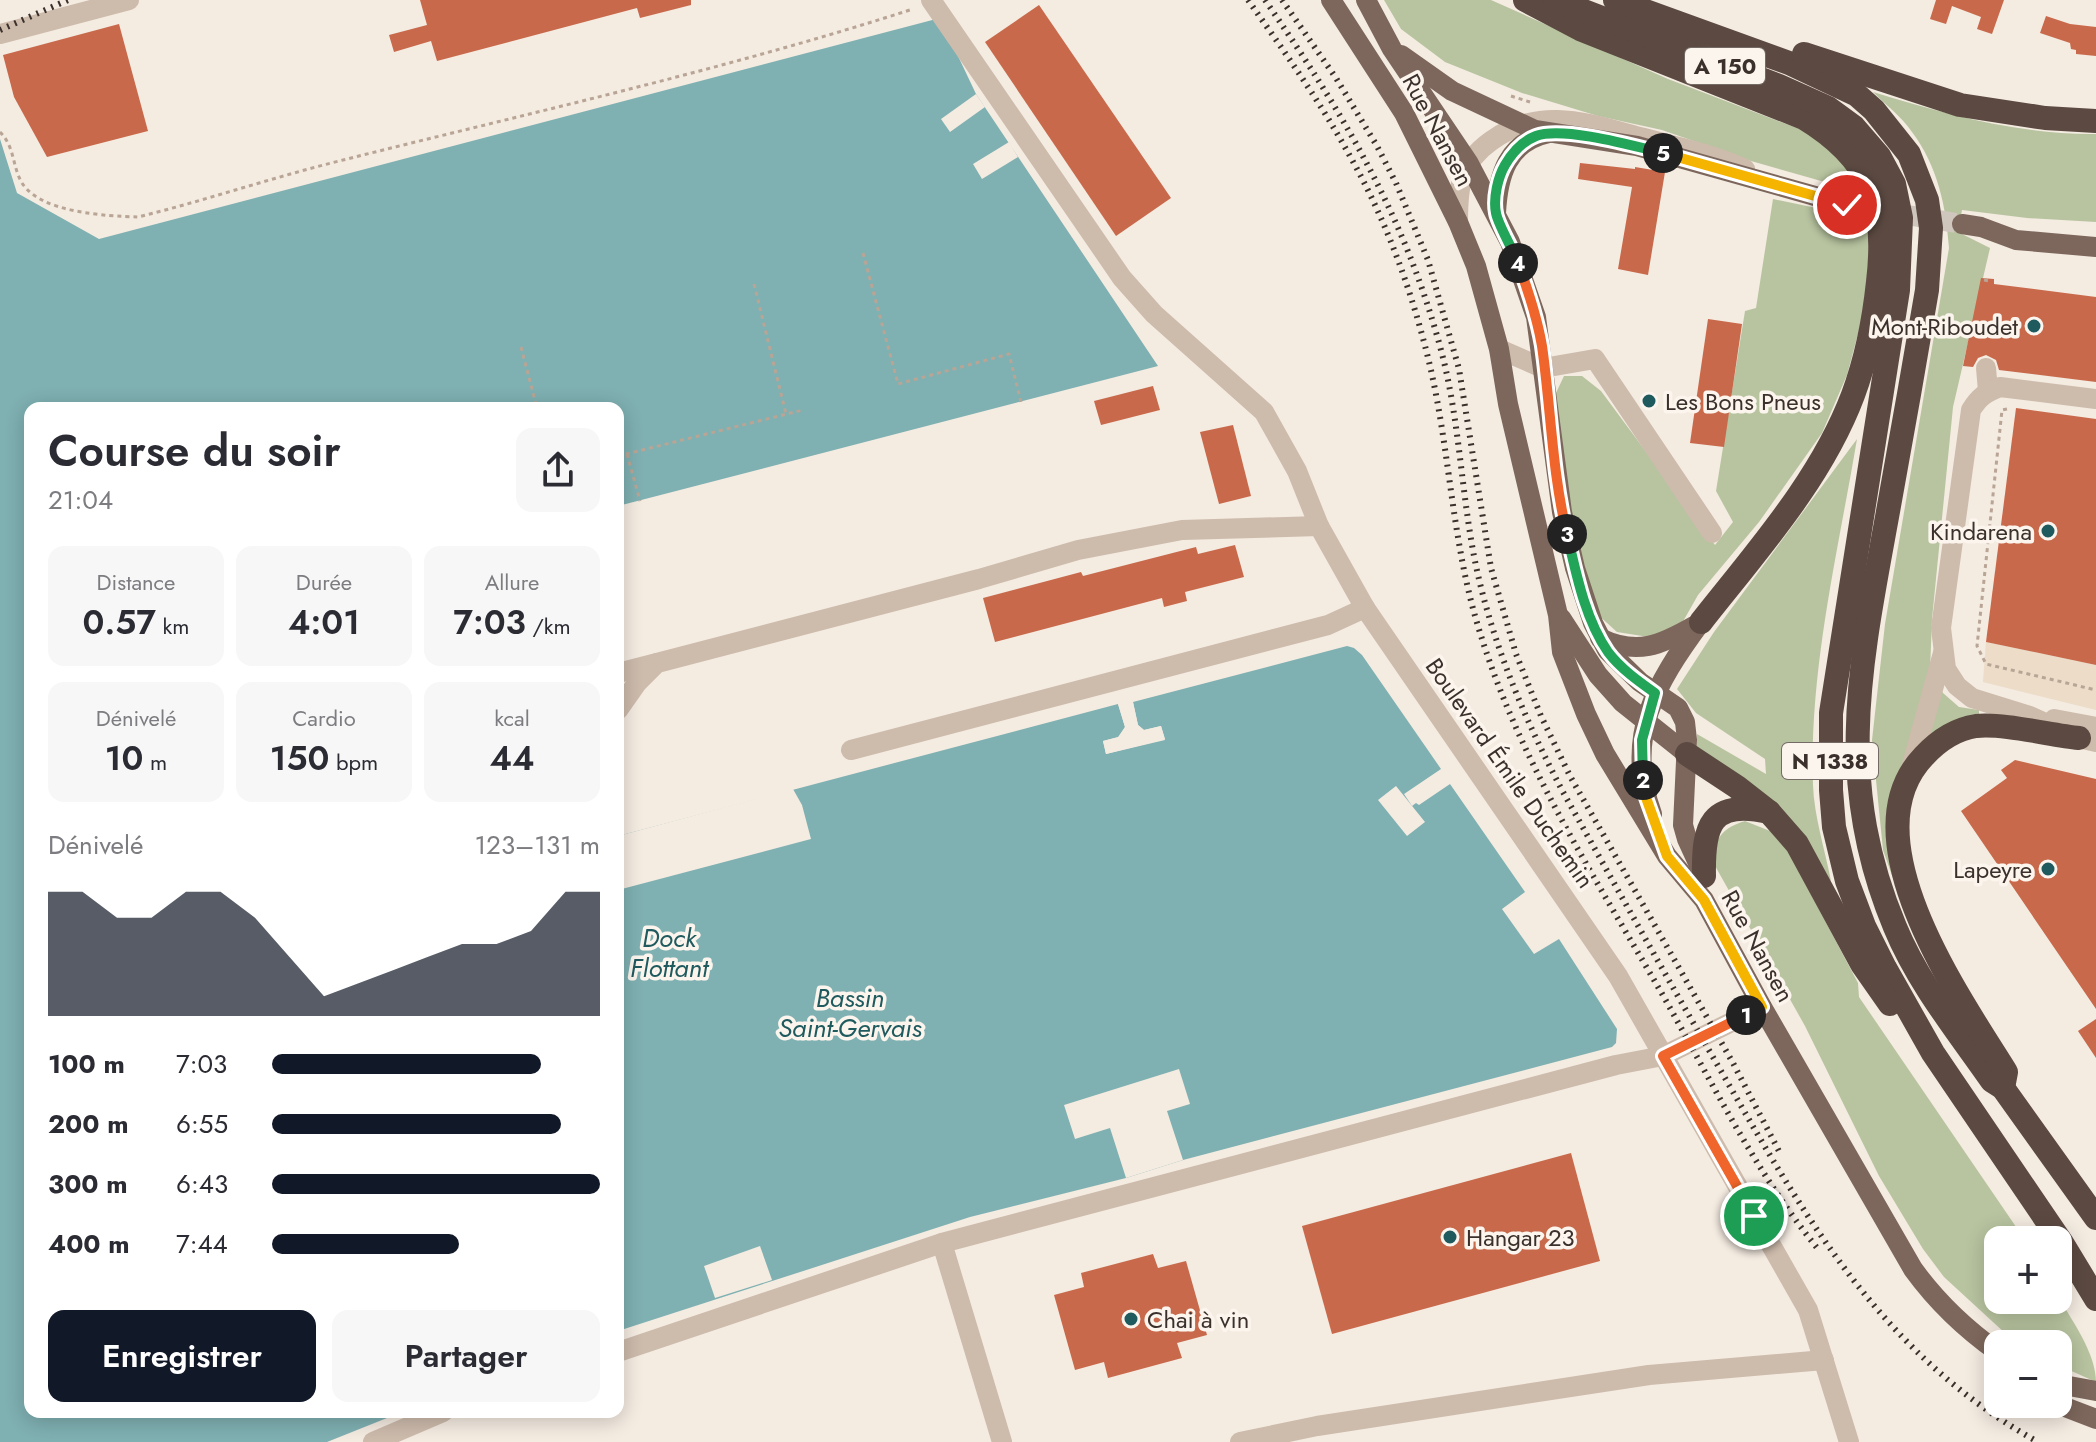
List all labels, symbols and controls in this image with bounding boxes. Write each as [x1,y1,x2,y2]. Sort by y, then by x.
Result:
road number: A 150 [1685,48,1765,84]
street label: Rue Nansen [1394,67,1482,193]
pin: 5 [1643,133,1683,173]
text: 5 [1656,137,1670,169]
pin [1813,171,1881,239]
icon: check [1825,183,1869,227]
pin: 4 [1498,243,1538,283]
text: 4 [1510,247,1526,279]
place label: Mont-Riboudet [1871,309,2018,344]
marker: Mont-Riboudet [2025,317,2043,335]
place label: Les Bons Pneus [1665,384,1821,419]
marker: Les Bons Pneus [1640,392,1658,410]
text: Course du soir [48,419,341,483]
button: share [516,428,600,512]
text: 21:04 [48,481,113,519]
pin: 3 [1547,514,1587,554]
place label: Kindarena [1930,514,2032,549]
text: 3 [1560,518,1574,550]
marker: Kindarena [2039,522,2057,540]
text: Distance [97,566,175,598]
text: Durée [296,566,352,598]
text: Allure [485,566,539,598]
text: 0.57 [83,598,156,647]
text: 4:01 [288,598,360,647]
text: 7:03 [453,598,526,647]
text: km [156,610,189,642]
text: /km [526,610,571,642]
street label: Boulevard Émile Duchemin [1417,651,1603,895]
text: Dénivelé [96,702,176,734]
text: Cardio [292,702,356,734]
text: kcal [494,702,530,734]
text: 10 [105,734,143,783]
text: 150 [270,734,329,783]
text: 44 [489,734,535,783]
road number: N 1338 [1782,743,1878,779]
text: m [143,746,167,778]
text: bpm [329,746,378,778]
pin: 2 [1623,760,1663,800]
text: 2 [1636,764,1650,796]
text: Dénivelé [48,826,143,864]
text: 123–131 m [474,826,600,864]
place label: Lapeyre [1953,852,2032,887]
marker: Lapeyre [2039,860,2057,878]
street label: Rue Nansen [1713,884,1803,1008]
water label: Dock Flottant [630,919,710,987]
water label: Bassin Saint-Gervais [778,979,923,1047]
pin: 1 [1726,995,1766,1035]
text: 1 [1740,999,1752,1031]
text: 100 m [48,1045,125,1083]
text: 7:03 [176,1045,227,1083]
text: 200 m [48,1105,129,1143]
text: 6:55 [176,1105,228,1143]
text: 300 m [48,1165,128,1203]
text: 6:43 [176,1165,228,1203]
pin [1720,1182,1788,1250]
icon: arrive [1732,1194,1776,1238]
place label: Hangar 23 [1466,1220,1575,1255]
text: 400 m [48,1225,130,1263]
text: 7:44 [176,1225,228,1263]
map controls [1984,1226,2072,1418]
button: + [1984,1226,2072,1314]
marker: Hangar 23 [1441,1228,1459,1246]
place label: Chai à vin [1147,1302,1249,1337]
button: Enregistrer [48,1310,316,1402]
button: Partager [332,1310,600,1402]
marker: Chai à vin [1122,1310,1140,1328]
button: − [1984,1330,2072,1418]

